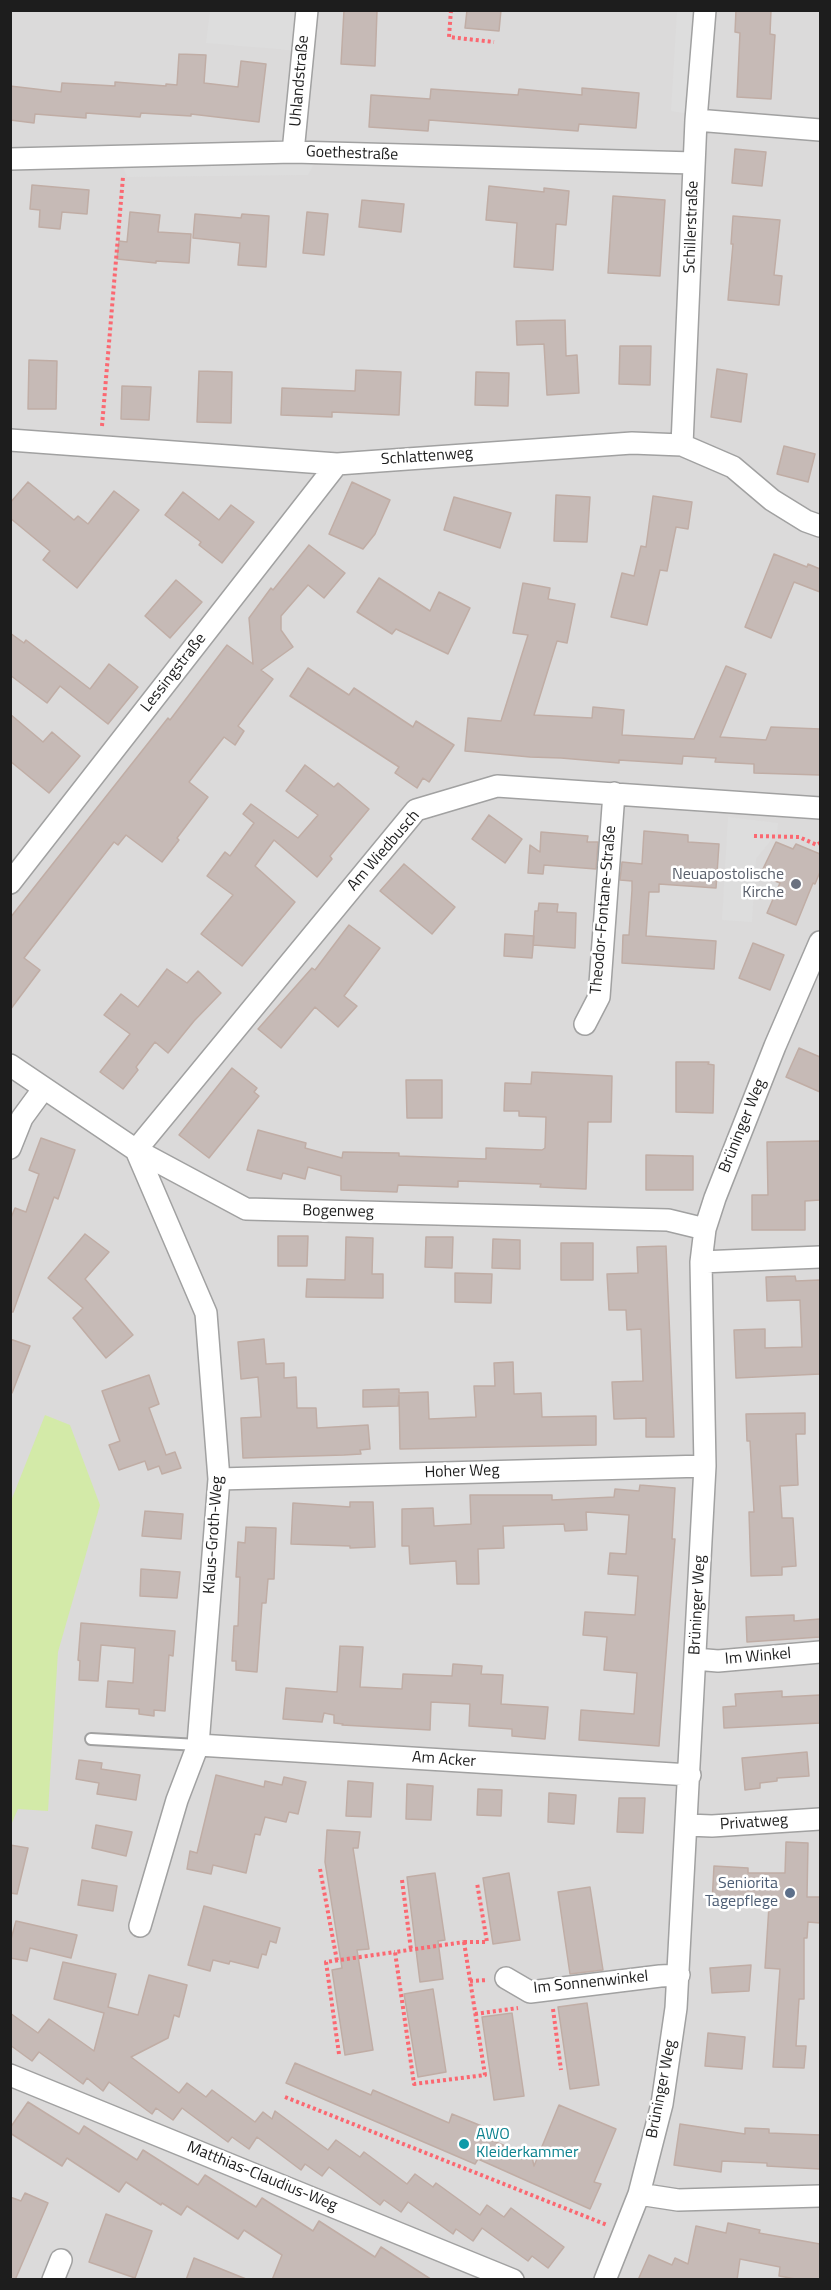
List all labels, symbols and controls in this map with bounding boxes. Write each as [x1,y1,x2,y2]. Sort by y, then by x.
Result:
street label: Uhlandstraße [286,35,314,127]
street label: Goethestraße [305,143,399,165]
street label: Schillerstraße [681,180,703,274]
street label: Schlattenweg [380,444,474,470]
street label: Lessingstraße [137,630,211,716]
street label: Am Wiedbusch [344,807,424,895]
street label: Theodor-Fontane-Straße [587,825,621,995]
place label: Neuapostolische Kirche [672,865,784,903]
marker: Neuapostolische Kirche [789,877,803,891]
street label: Brüninger Weg [715,1076,771,1176]
street label: Bogenweg [302,1202,374,1222]
street label: Hoher Weg [424,1461,500,1483]
street label: Klaus-Groth-Weg [200,1475,228,1595]
street label: Brüninger Weg [686,1555,710,1655]
street label: Im Winkel [724,1645,792,1669]
street label: Am Acker [411,1748,477,1772]
street label: Privatweg [719,1811,789,1835]
place label: Seniorita Tagepflege [705,1874,778,1912]
marker: Seniorita Tagepflege [783,1886,797,1900]
street label: Im Sonnenwinkel [533,1967,649,1999]
street label: Brüninger Weg [643,2038,681,2140]
place label: AWO Kleiderkammer [476,2125,578,2163]
marker: AWO Kleiderkammer [457,2137,471,2151]
street label: Matthias-Claudius-Weg [184,2138,340,2216]

